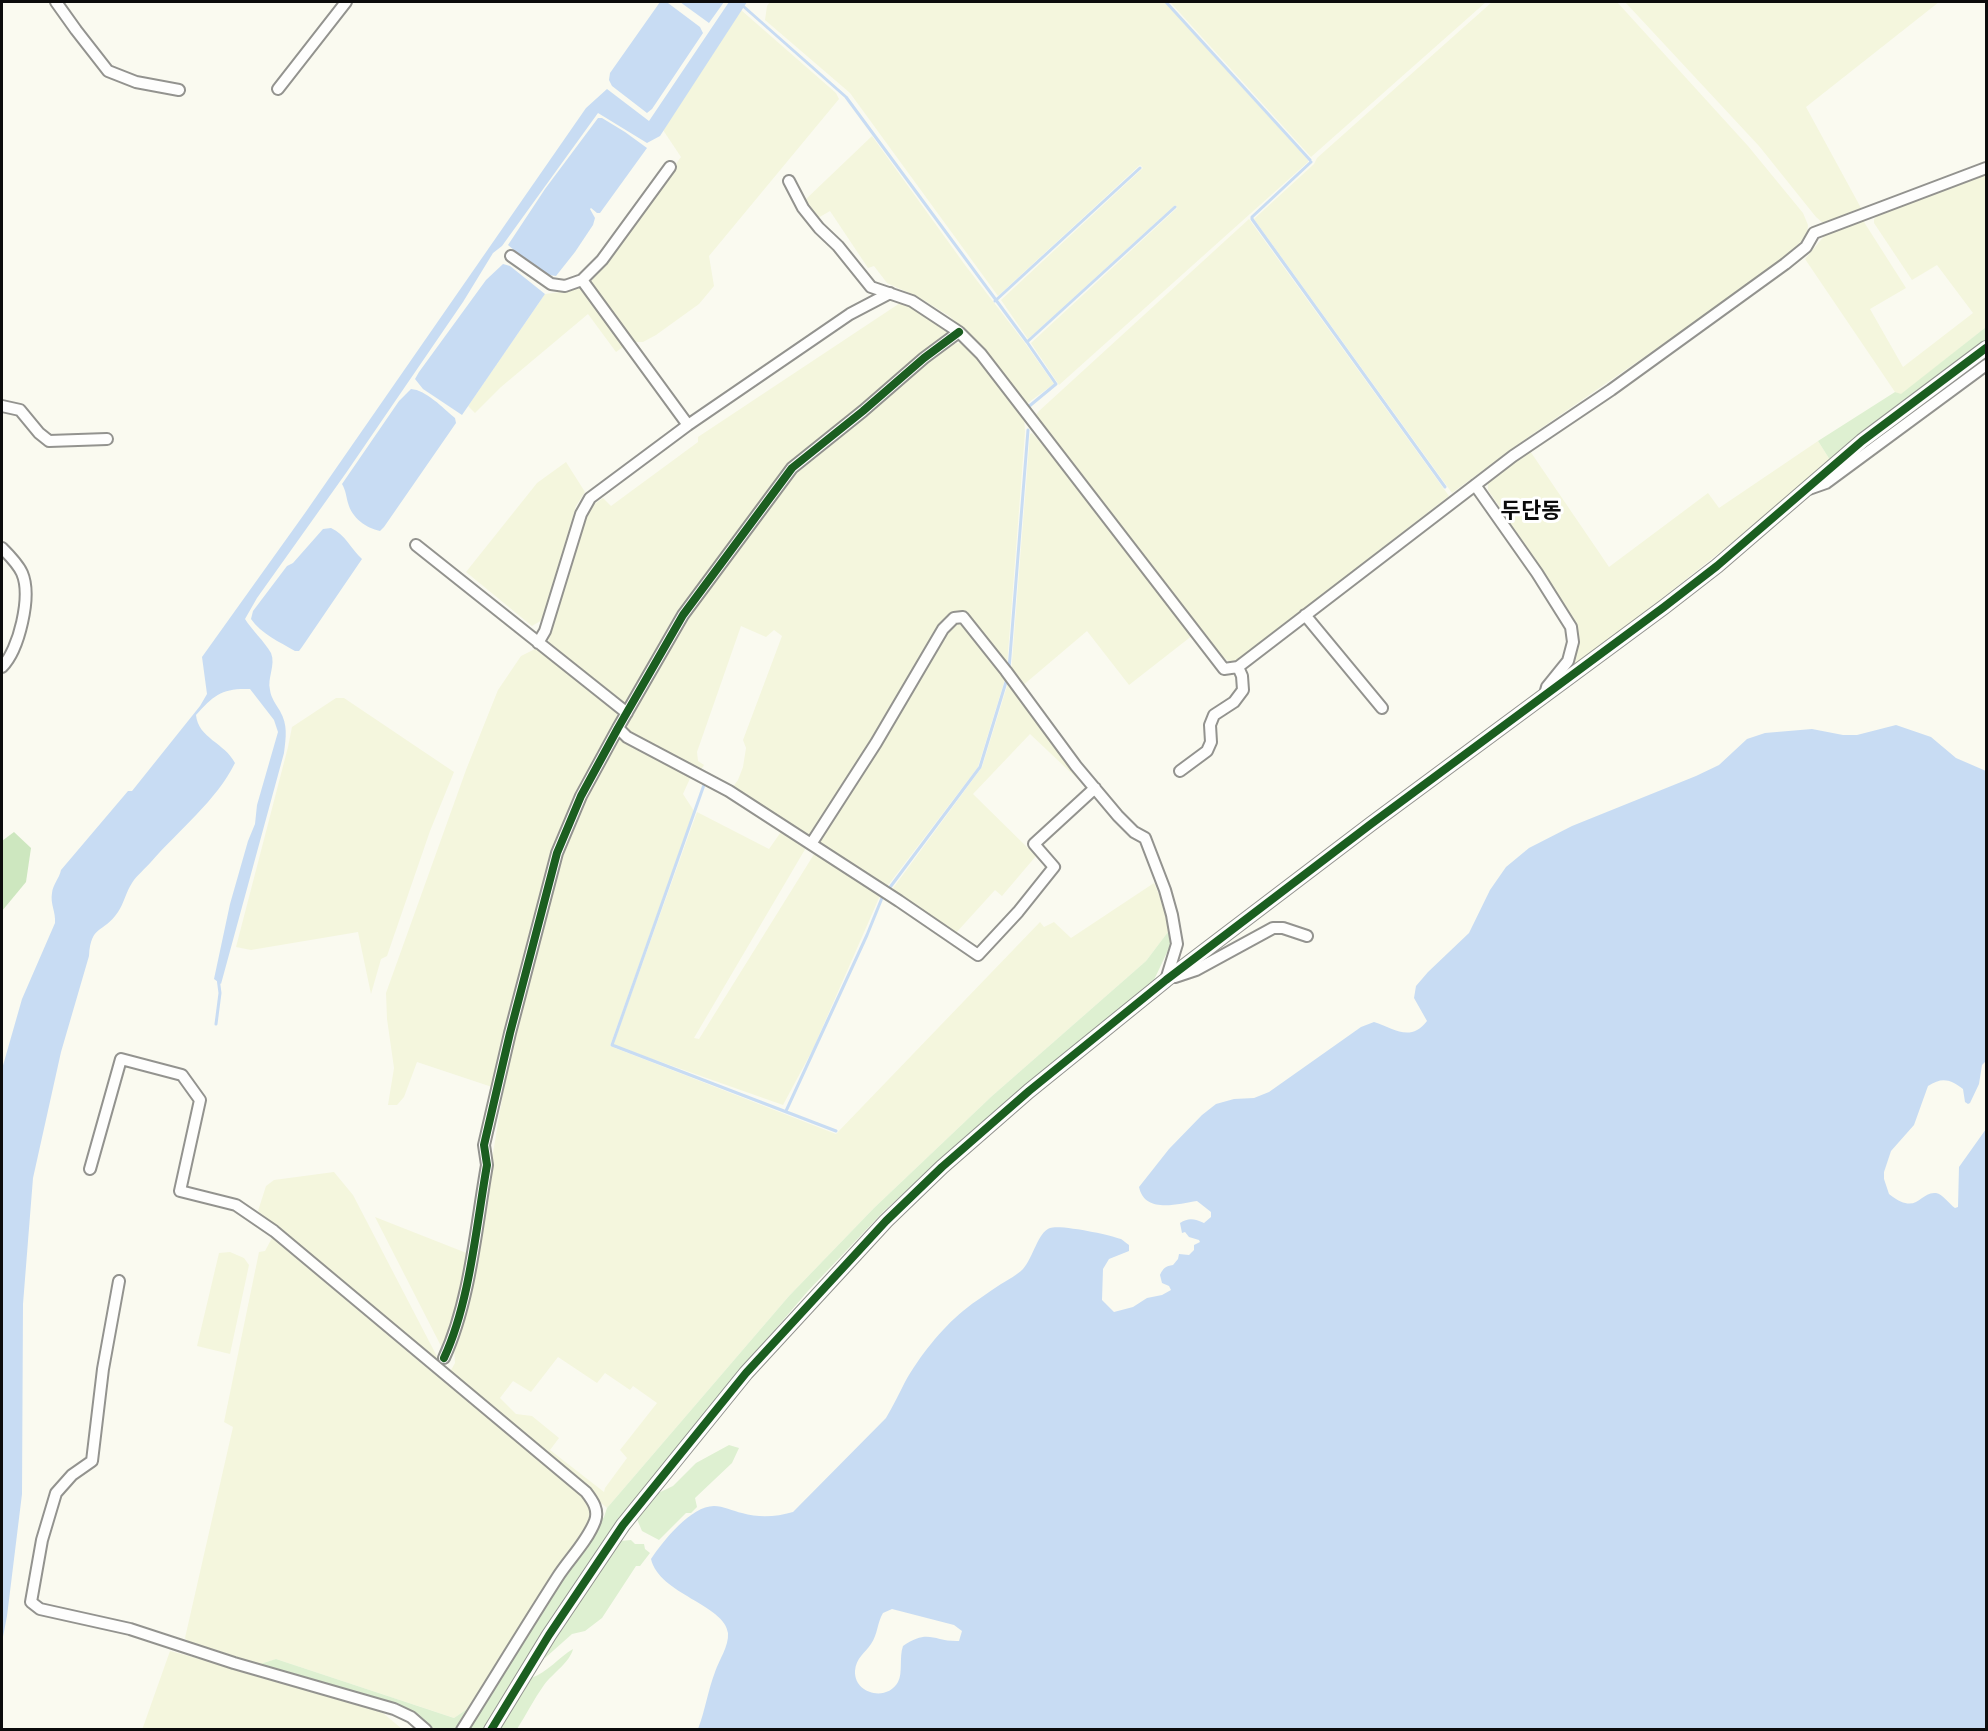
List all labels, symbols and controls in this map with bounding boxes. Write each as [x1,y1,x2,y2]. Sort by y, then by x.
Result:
district label: 두단동 [1501,499,1561,525]

